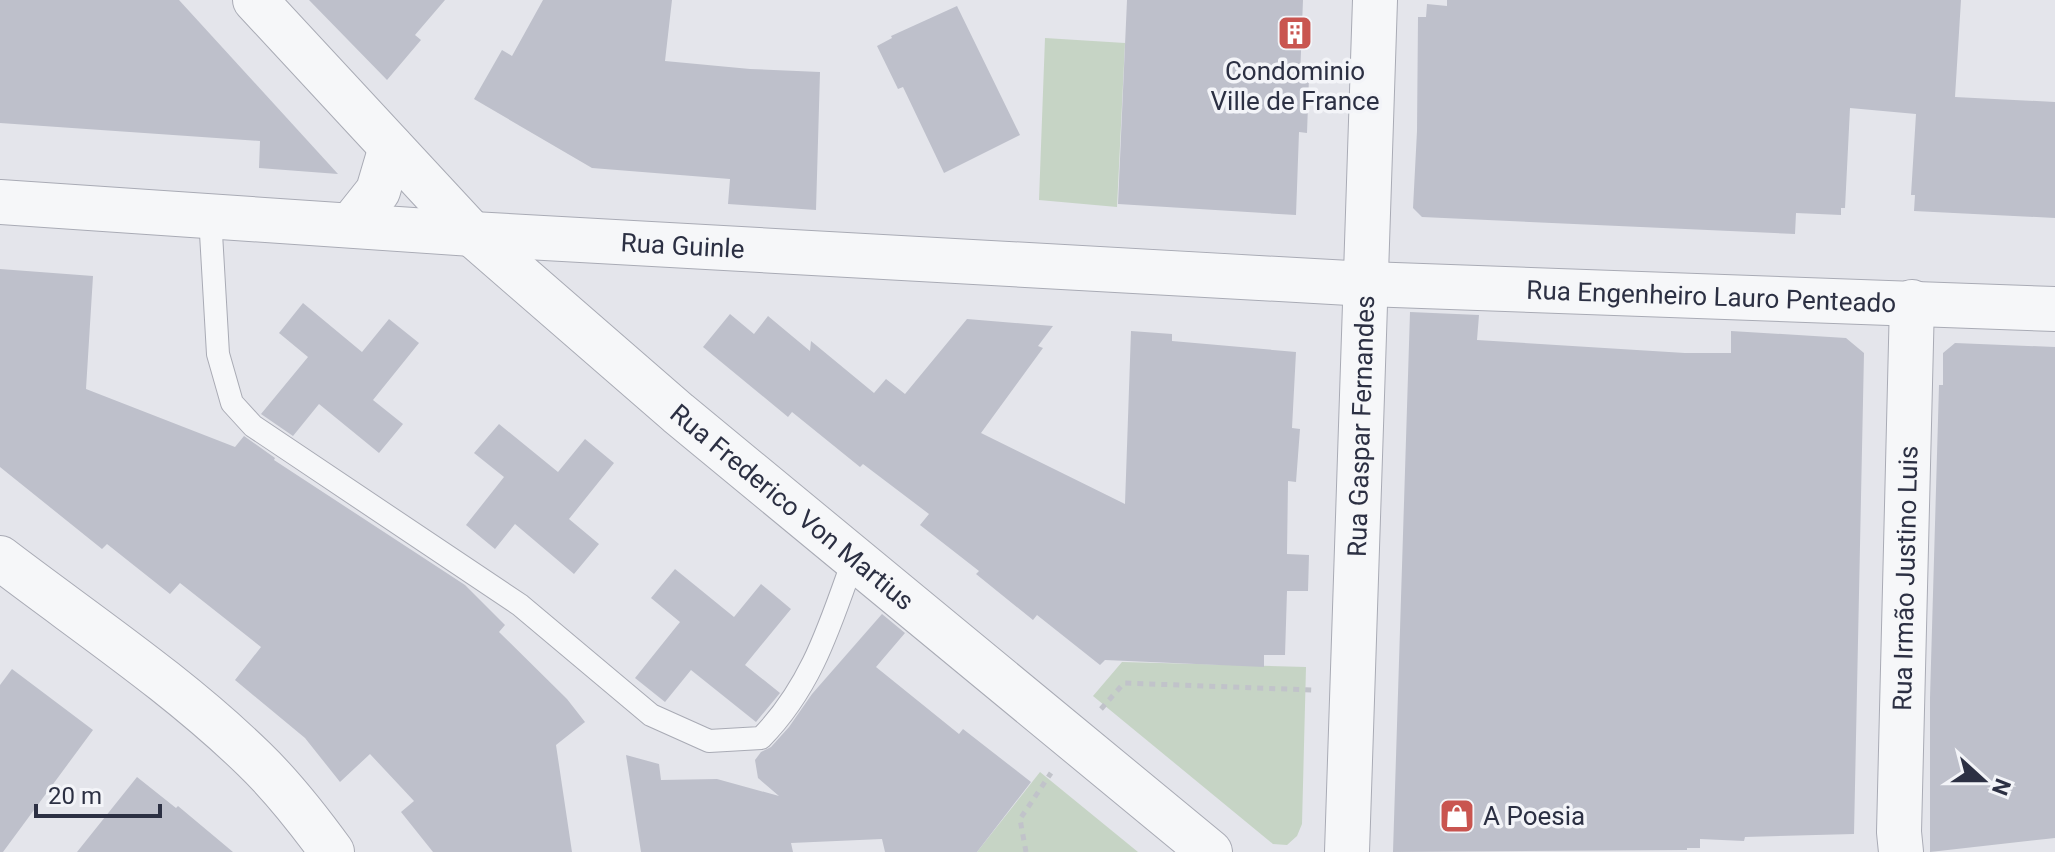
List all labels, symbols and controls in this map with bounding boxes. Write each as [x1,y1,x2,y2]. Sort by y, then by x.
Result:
building icon: Condominio Ville de France [1276,14,1314,52]
place label: Condominio Ville de France [1211,56,1379,116]
street label: Rua Guinle [620,227,745,264]
street label: Rua Engenheiro Lauro Penteado [1526,275,1897,318]
street label: Rua Gaspar Fernandes [1342,295,1380,558]
street label: Rua Frederico Von Martius [664,398,920,616]
street label: Rua Irmão Justino Luis [1887,445,1923,711]
north arrow [1943,740,2023,820]
scale bar [36,768,160,818]
text: N [1987,775,2016,799]
text: 20 m [48,782,102,810]
shop icon: A Poesia [1438,797,1476,835]
place label: A Poesia [1483,801,1585,831]

